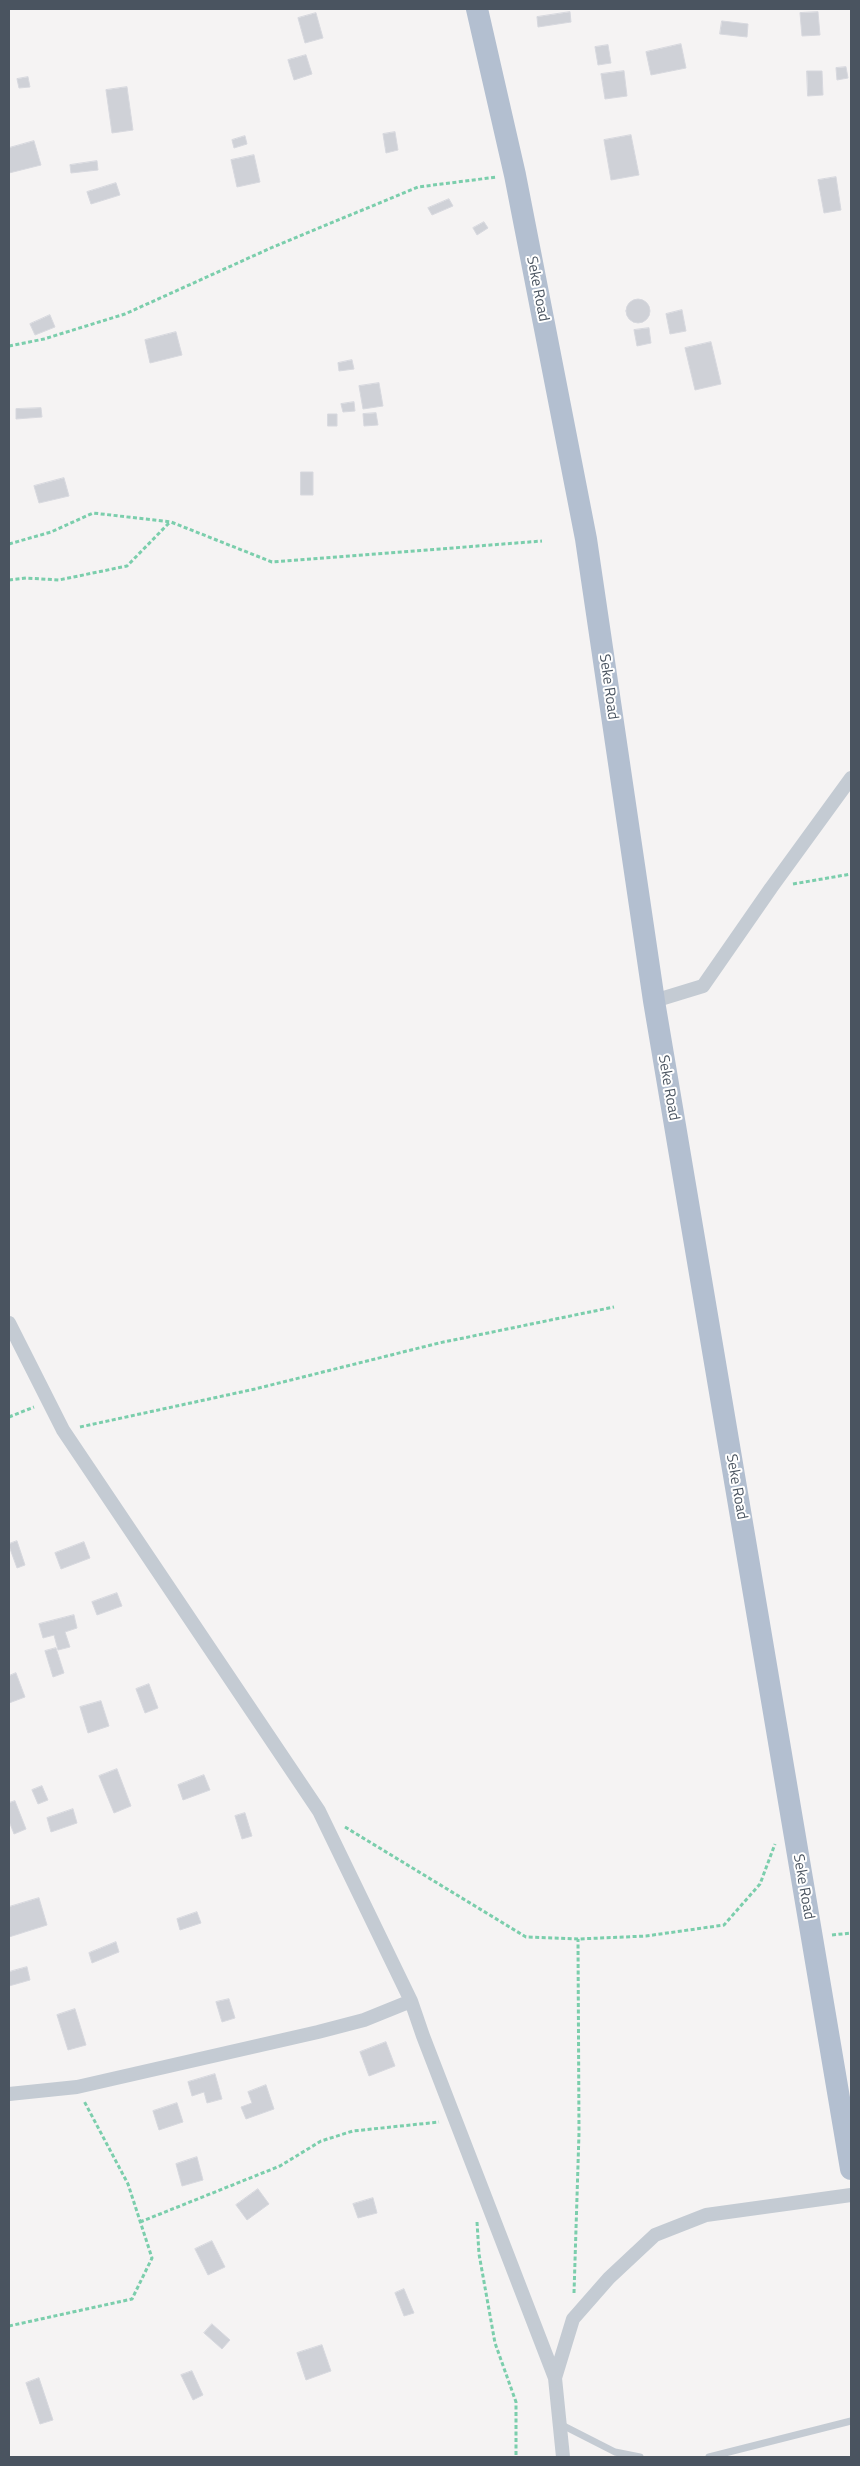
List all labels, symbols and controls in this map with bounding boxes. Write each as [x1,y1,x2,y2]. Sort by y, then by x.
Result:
street label: Seke Road [522,255,552,323]
street label: Seke Road [594,653,622,721]
street label: Seke Road [653,1054,683,1122]
street label: Seke Road [721,1453,751,1521]
street label: Seke Road [788,1853,818,1921]

